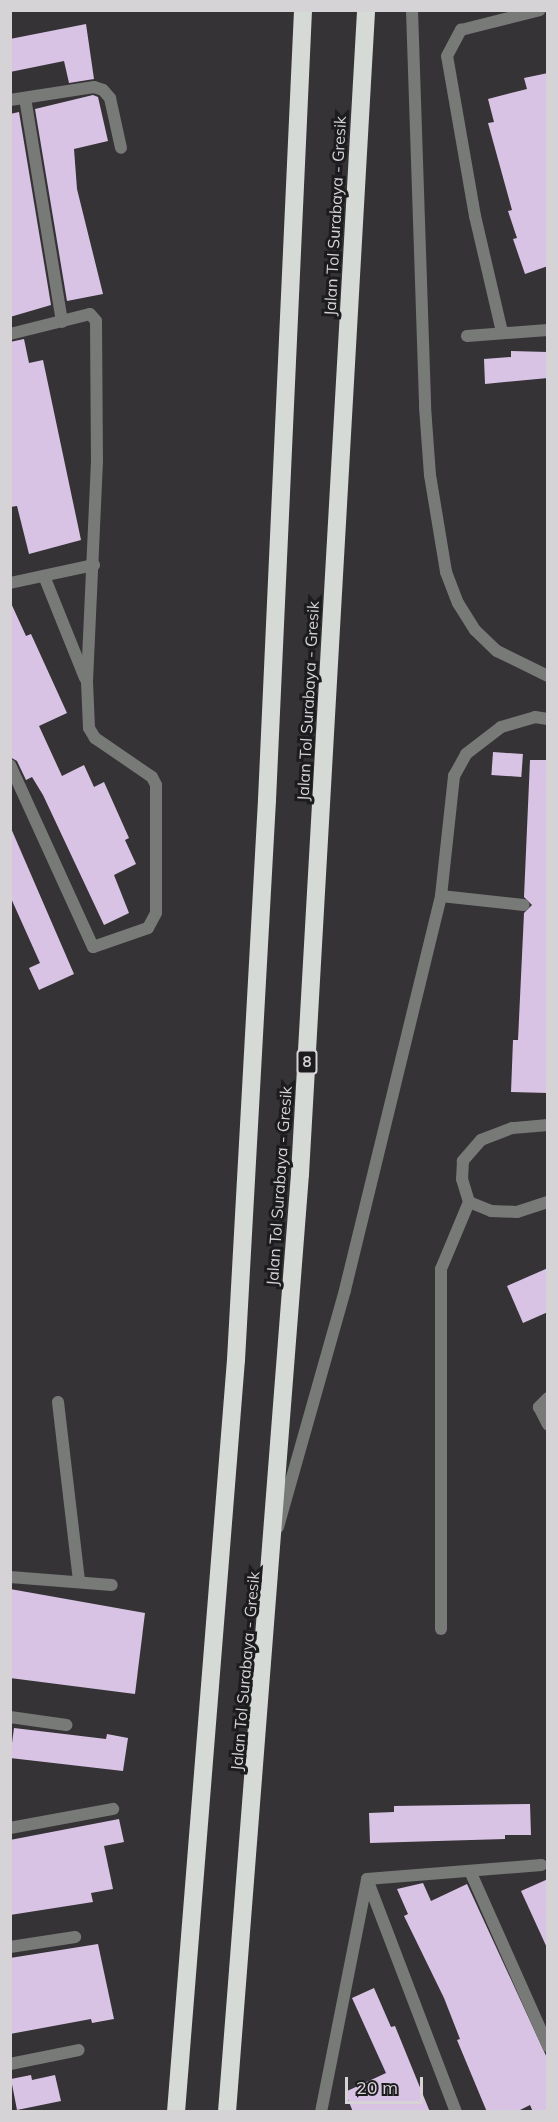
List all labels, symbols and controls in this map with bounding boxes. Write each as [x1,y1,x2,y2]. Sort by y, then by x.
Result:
street label: Jalan Tol Surabaya - Gresik [320,116,350,316]
street label: Jalan Tol Surabaya - Gresik [293,601,323,801]
road number: 8 [296,1050,318,1074]
street label: Jalan Tol Surabaya - Gresik [262,1085,296,1287]
street label: Jalan Tol Surabaya - Gresik [227,1570,263,1772]
scale bar [348,2065,426,2103]
text: 20 m [356,2076,398,2099]

